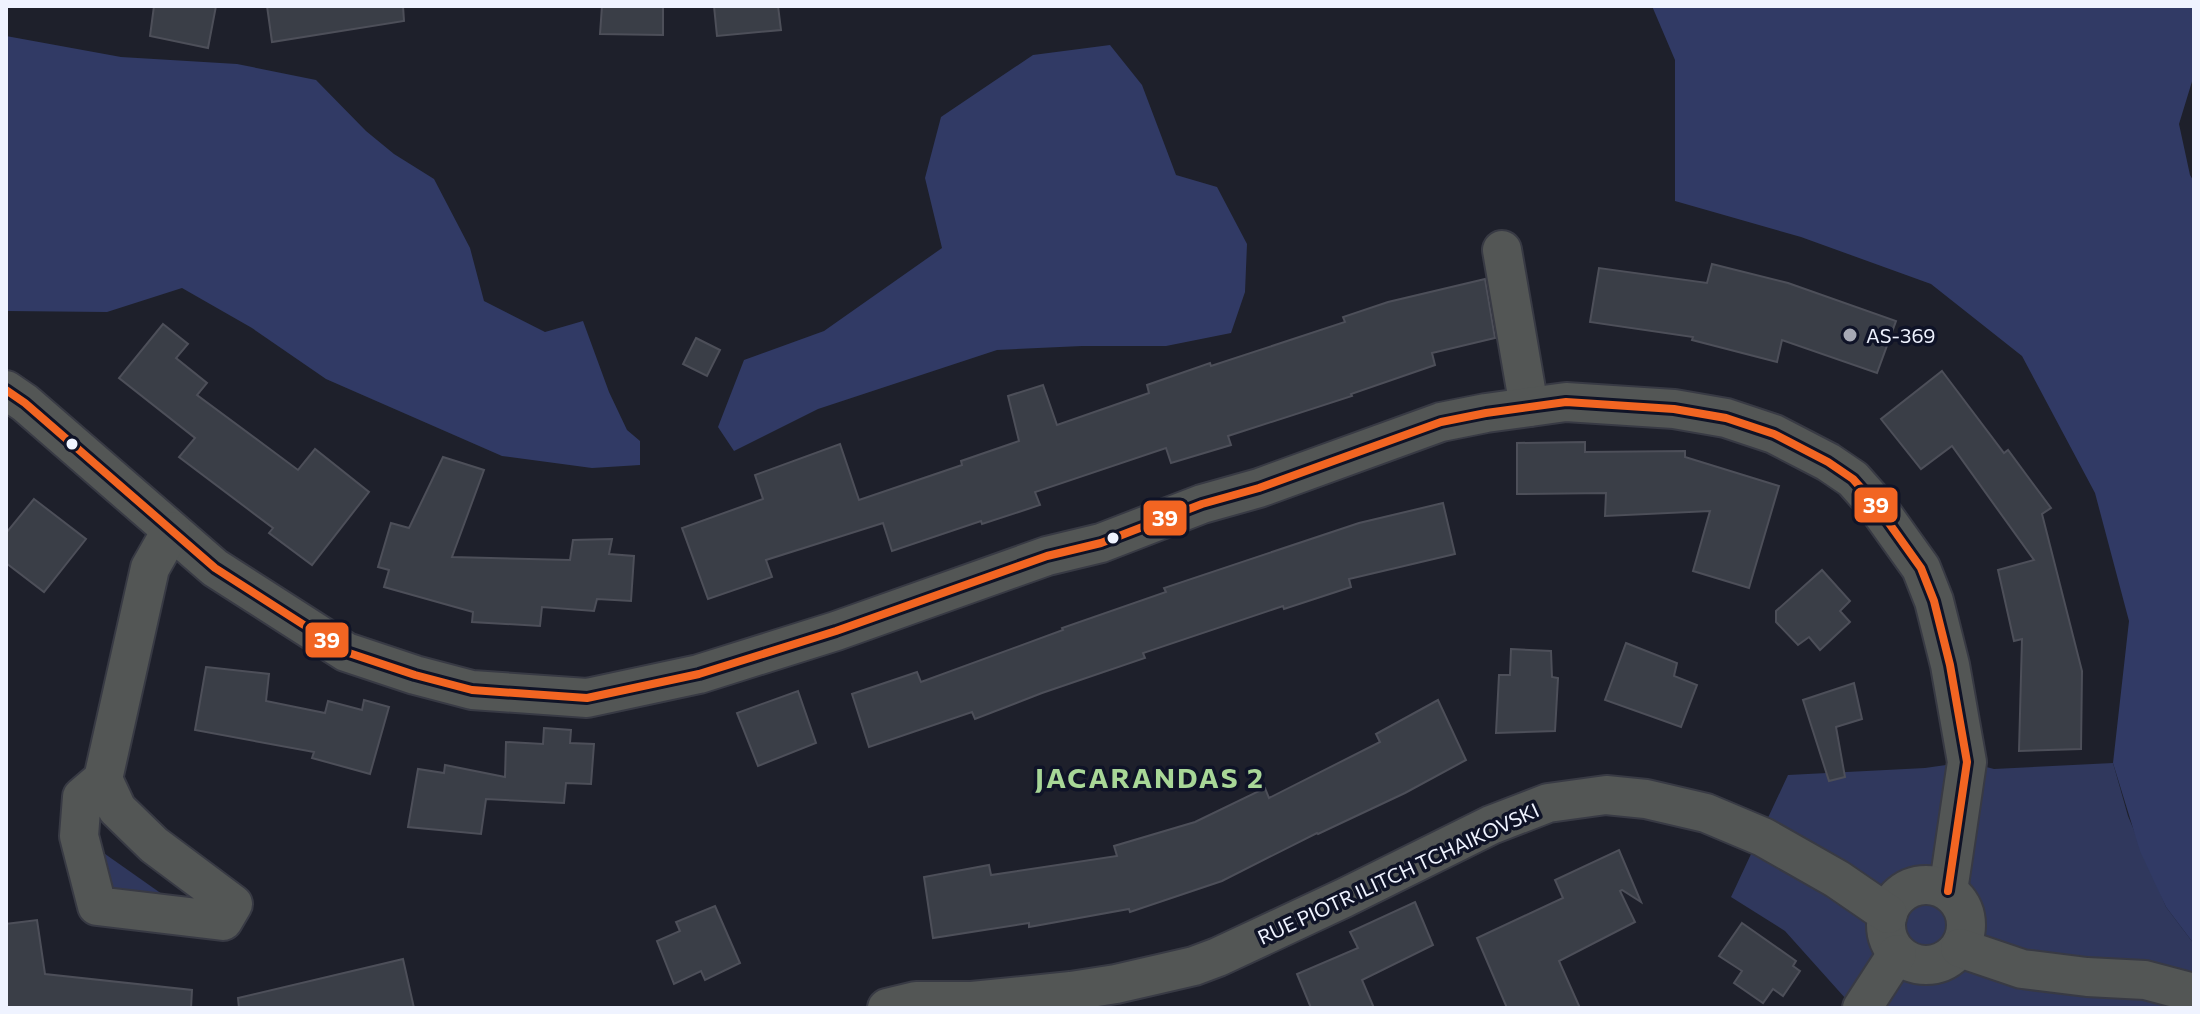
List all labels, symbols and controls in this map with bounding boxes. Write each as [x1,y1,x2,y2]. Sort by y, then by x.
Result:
place label: AS-369 [1866,323,1935,347]
marker: AS-369 [1841,326,1859,344]
unlabelled marker [64,436,80,452]
line badge: 39 [1853,486,1899,524]
text: 39 [1863,491,1889,518]
line badge: 39 [1142,499,1188,537]
text: 39 [1152,504,1178,531]
unlabelled marker [1105,530,1121,546]
line badge: 39 [304,621,350,659]
text: 39 [314,626,340,653]
district label: JACARANDAS 2 [1035,760,1265,794]
street label: RUE PIOTR ILITCH TCHAIKOVSKI [1254,797,1542,949]

